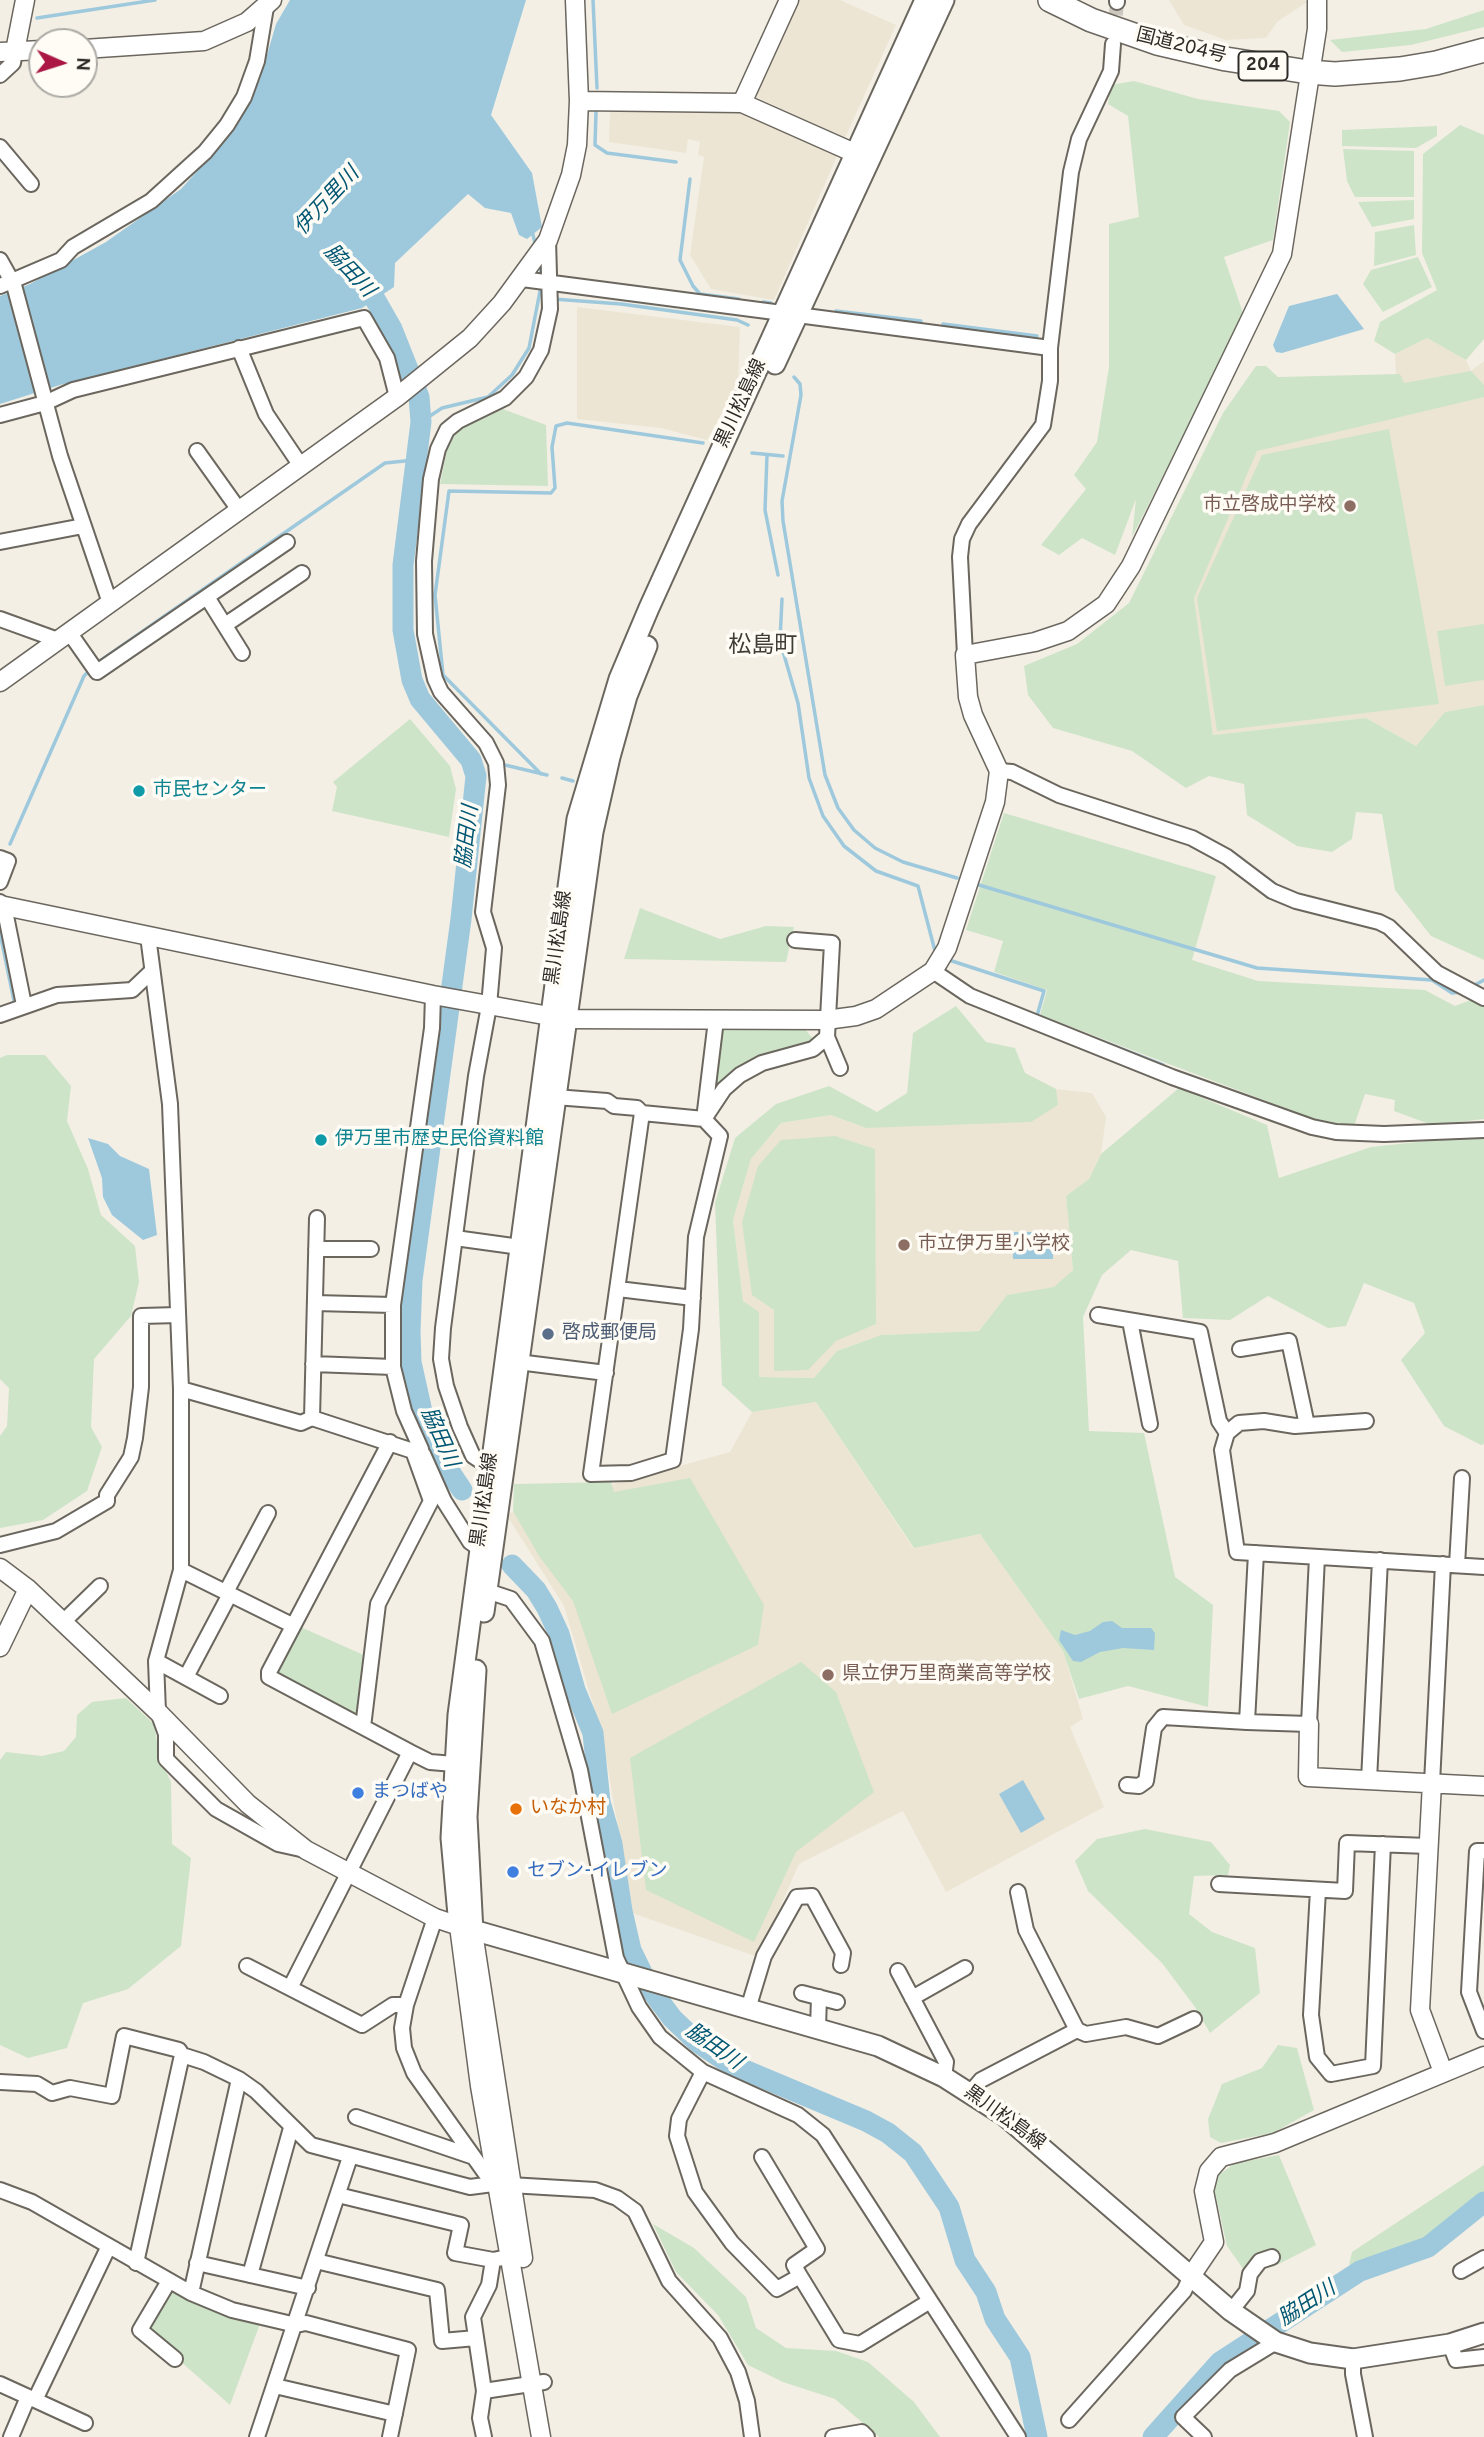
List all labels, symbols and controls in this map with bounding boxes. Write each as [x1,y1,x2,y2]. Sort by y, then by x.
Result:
street label: 国道204号 [1133,25,1229,69]
north arrow [28,28,98,98]
road number: 204 [1238,52,1288,80]
text: N [70,57,94,71]
water label: 伊万里川 [290,163,366,241]
water label: 脇田川 [317,240,379,304]
street label: 黒川松島線 [712,356,772,452]
place label: 市立啓成中学校 [1203,495,1336,517]
marker: 市立啓成中学校 [1342,498,1358,514]
district label: 松島町 [729,633,797,661]
place label: 市民センター [153,780,267,802]
marker: 市民センター [131,783,147,799]
water label: 脇田川 [453,804,485,870]
street label: 黒川松島線 [542,889,578,987]
place label: 伊万里市歴史民俗資料館 [335,1129,544,1151]
marker: 伊万里市歴史民俗資料館 [313,1132,329,1148]
place label: 市立伊万里小学校 [918,1234,1070,1256]
marker: 市立伊万里小学校 [896,1237,912,1253]
place label: 啓成郵便局 [562,1323,657,1345]
marker: 啓成郵便局 [540,1326,556,1342]
water label: 脇田川 [414,1404,462,1472]
street label: 黒川松島線 [468,1451,504,1549]
place label: 県立伊万里商業高等学校 [842,1664,1051,1686]
marker: 県立伊万里商業高等学校 [820,1667,836,1683]
place label: まつばや [372,1782,448,1804]
marker: まつばや [350,1785,366,1801]
place label: いなか村 [530,1798,606,1820]
marker: いなか村 [508,1801,524,1817]
place label: セブン-イレブン [527,1861,668,1883]
marker: セブン-イレブン [505,1864,521,1880]
water label: 脇田川 [680,2020,746,2076]
street label: 黒川松島線 [959,2082,1049,2156]
water label: 脇田川 [1275,2277,1341,2333]

